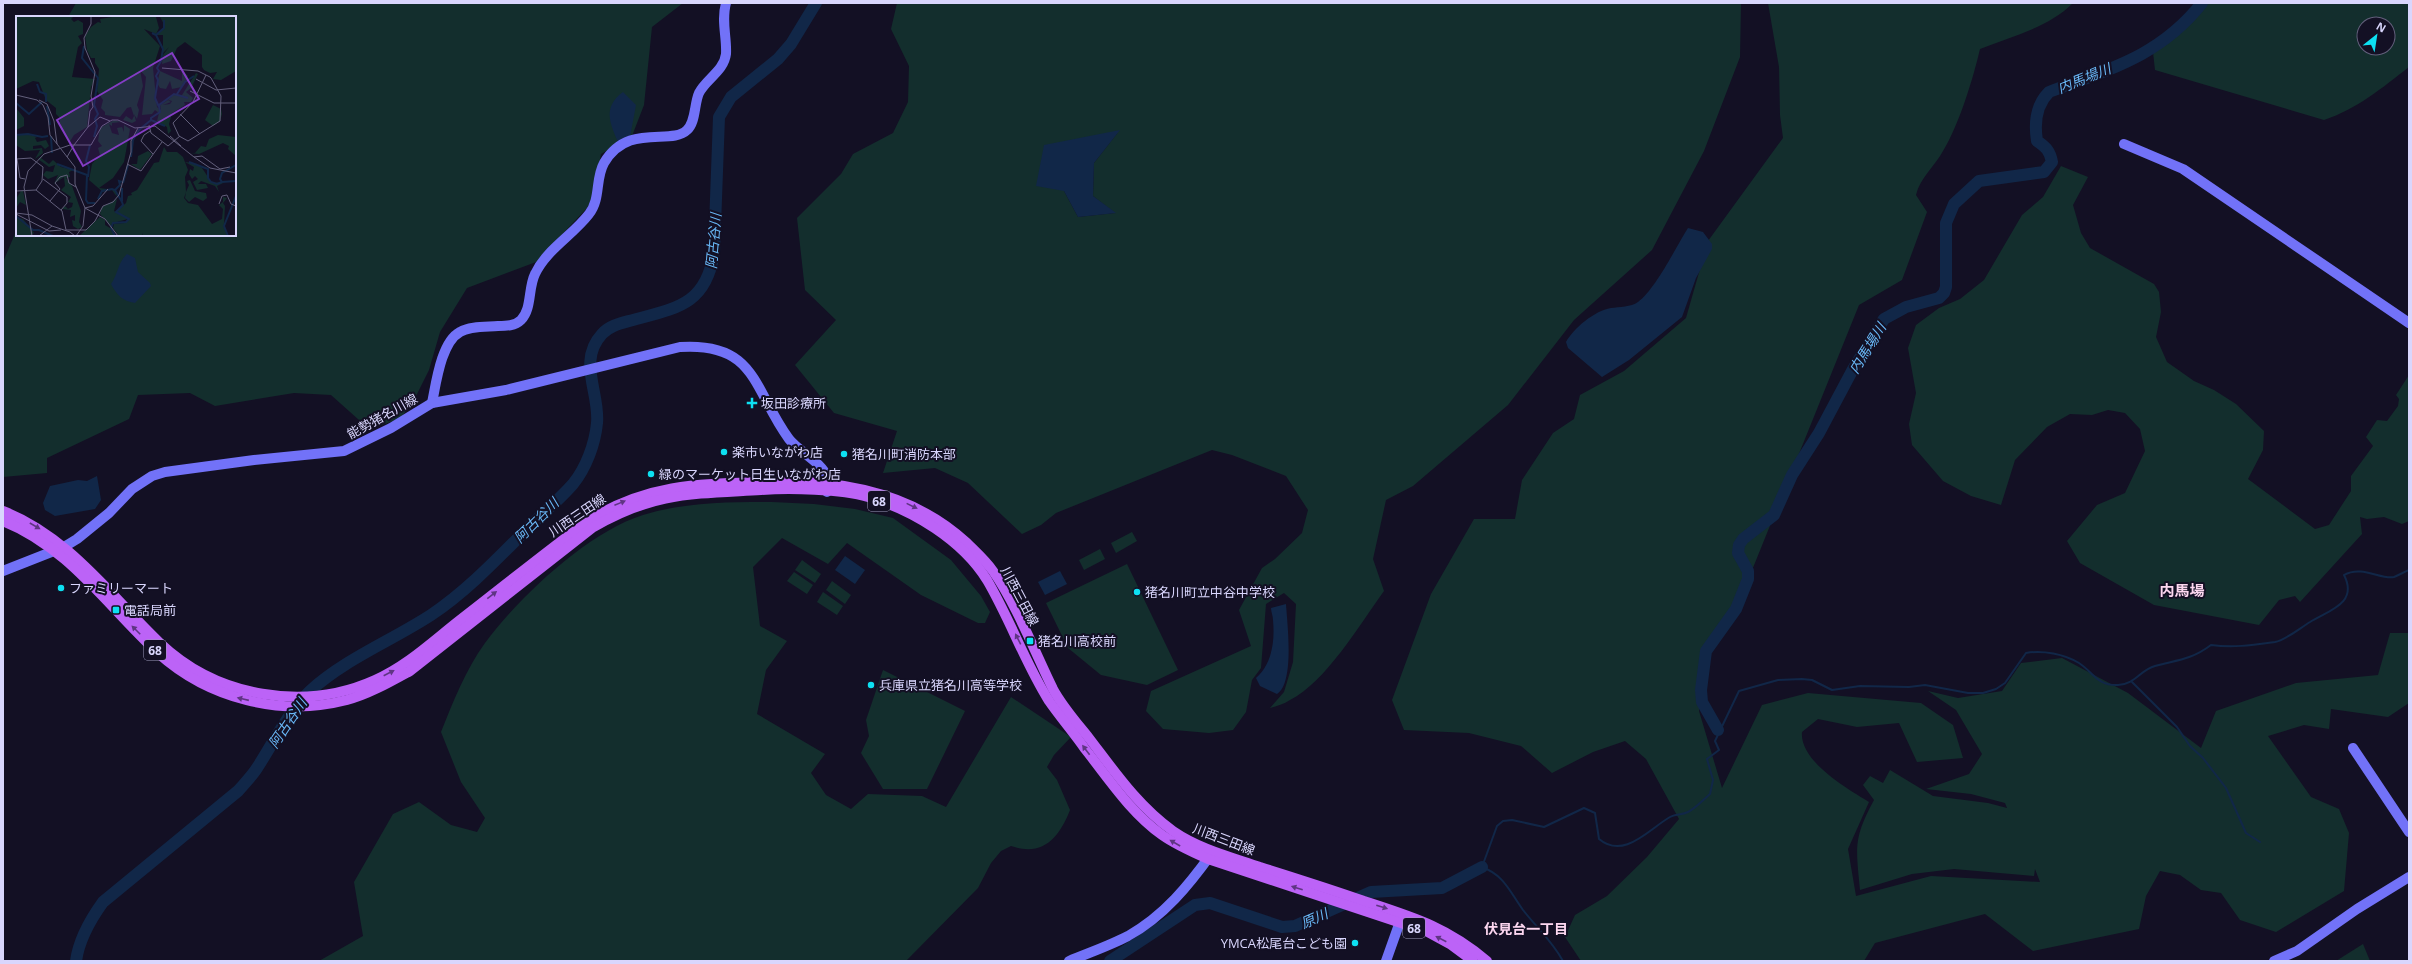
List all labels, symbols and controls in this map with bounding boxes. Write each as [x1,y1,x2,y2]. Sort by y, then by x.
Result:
inset map [16,16,236,236]
north arrow [2356,16,2396,56]
text: N [2374,18,2389,36]
water label: 内馬場川 [2054,58,2115,97]
water label: 阿古谷川 [701,210,725,270]
water label: 内馬場川 [1844,318,1891,377]
street label: 能勢猪名川線 [344,389,420,443]
place label: 坂田診療所 [761,394,826,412]
marker: 坂田診療所 [746,397,758,409]
place label: 楽市いながわ店 [732,443,823,461]
place label: 猪名川町消防本部 [852,445,956,463]
marker: 楽市いながわ店 [719,447,729,457]
marker: 猪名川町消防本部 [839,449,849,459]
place label: 緑のマーケット日生いながわ店 [659,465,841,483]
marker: 緑のマーケット日生いながわ店 [646,469,656,479]
street label: 川西三田線 [545,489,609,541]
road number: 68 [868,491,890,511]
water label: 阿古谷川 [509,492,564,547]
one-way arrow [615,499,627,505]
one-way arrow [906,503,918,509]
one-way arrow [29,523,41,530]
street label: 川西三田線 [997,563,1043,629]
place label: ファミリーマート [69,579,173,597]
district label: 内馬場 [2159,580,2205,600]
marker: ファミリーマート [56,583,66,593]
place label: 猪名川町立中谷中学校 [1145,583,1275,601]
marker: 猪名川町立中谷中学校 [1132,587,1142,597]
one-way arrow [487,591,498,599]
place label: 電話局前 [124,601,176,619]
marker: 電話局前 [111,605,121,615]
one-way arrow [131,625,141,635]
place label: 猪名川高校前 [1038,632,1116,650]
one-way arrow [1015,634,1022,645]
marker: 猪名川高校前 [1025,636,1035,646]
road number: 68 [144,640,166,660]
one-way arrow [383,670,394,676]
place label: 兵庫県立猪名川高等学校 [879,676,1022,694]
marker: 兵庫県立猪名川高等学校 [866,680,876,690]
water label: 阿古谷川 [263,693,312,752]
one-way arrow [237,696,250,702]
one-way arrow [1082,744,1090,755]
street label: 川西三田線 [1190,819,1258,859]
one-way arrow [1169,840,1181,847]
one-way arrow [1291,885,1303,891]
water label: 原川 [1297,903,1332,932]
one-way arrow [1377,904,1389,910]
road number: 68 [1403,918,1425,938]
district label: 伏見台一丁目 [1484,919,1568,938]
place label: YMCA松尾台こども園 [1221,934,1347,952]
one-way arrow [1435,936,1446,942]
marker: YMCA松尾台こども園 [1350,938,1360,948]

